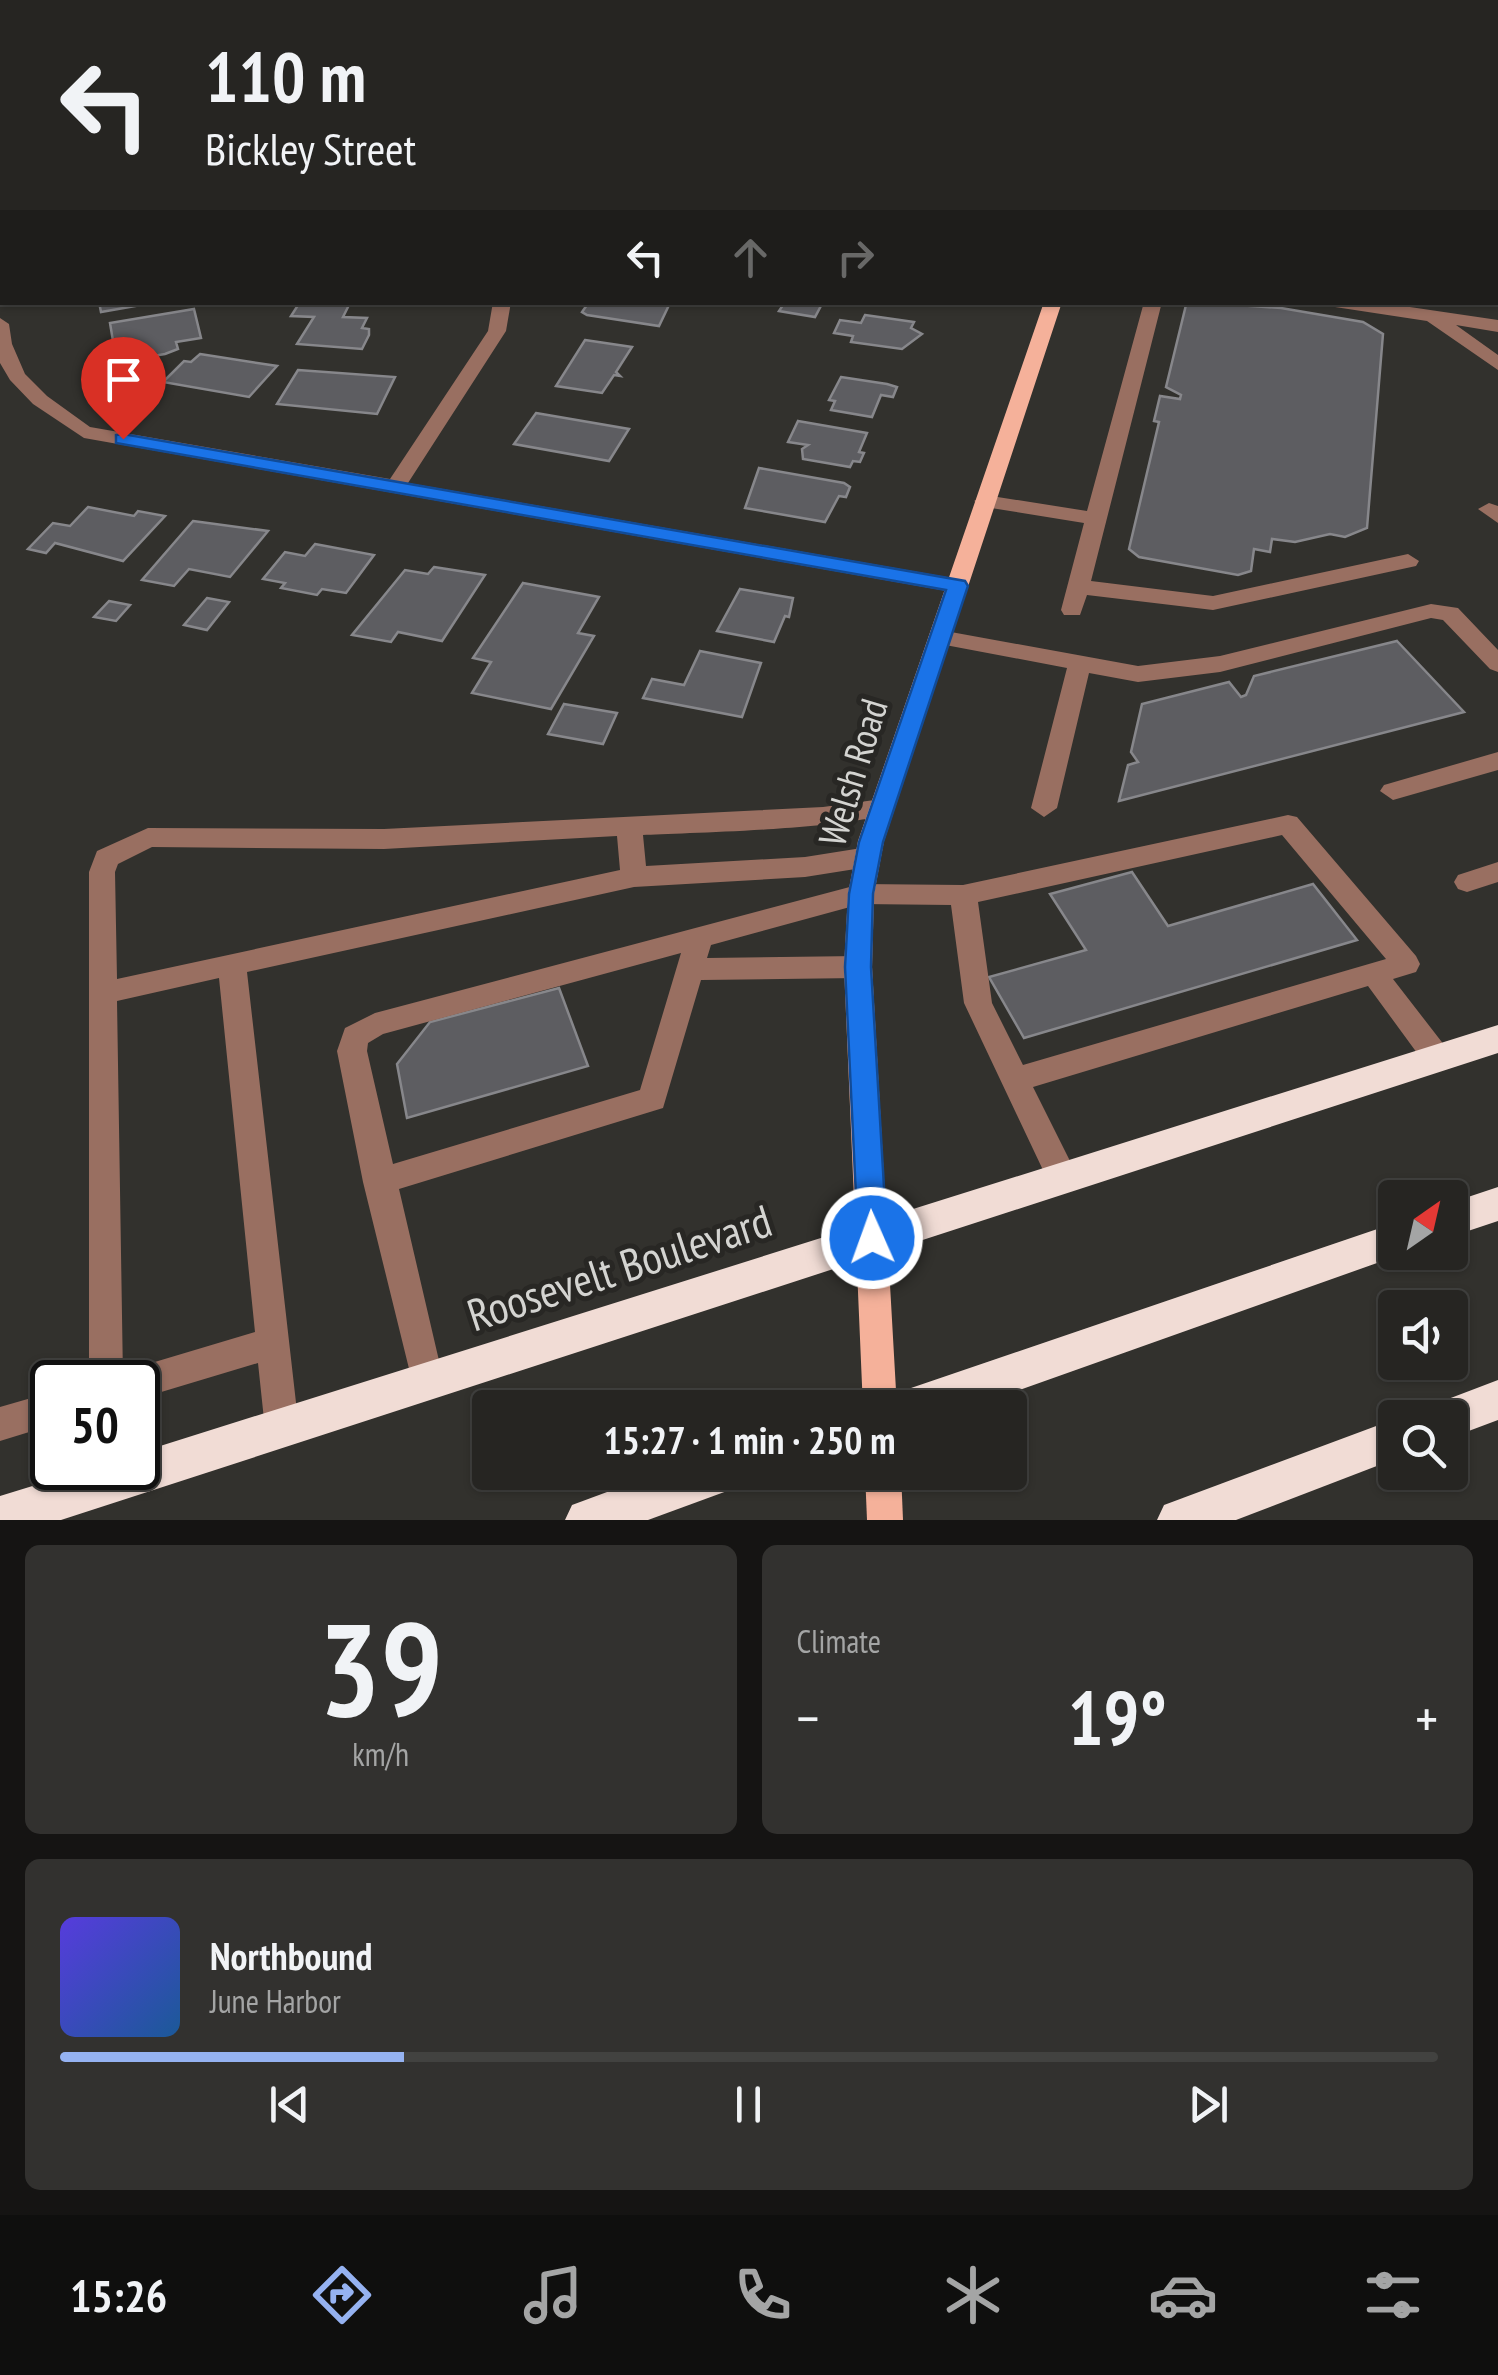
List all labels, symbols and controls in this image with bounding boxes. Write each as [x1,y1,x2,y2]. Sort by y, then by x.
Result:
text: 110 m [205,31,366,121]
icon: left [40,40,170,170]
text: Bickley Street [205,119,416,177]
icon: left [618,230,673,285]
icon: ahead [723,230,778,285]
icon: right [828,230,883,285]
pin [81,337,166,440]
icon: arrive [96,352,151,407]
street label: Welsh Road [806,693,898,851]
north arrow [1378,1180,1468,1270]
map controls [1378,1180,1468,1490]
position arrow [820,1186,924,1290]
street label: Roosevelt Boulevard [460,1191,778,1343]
button: sound [1378,1290,1468,1380]
speed limit sign: 50 [30,1360,160,1490]
button: search [1378,1400,1468,1490]
text: 15:27 · 1 min · 250 m [603,1415,896,1464]
text: 39 [319,1584,443,1752]
text: Climate [797,1620,881,1662]
text: 19° [1068,1669,1167,1766]
text: − [797,1682,819,1753]
text: + [1415,1682,1438,1753]
text: km/h [352,1733,409,1775]
text: Northbound [210,1931,372,1980]
text: June Harbor [210,1980,341,2022]
icon: previous [262,2077,317,2132]
icon: pause [721,2077,776,2132]
icon: next [1181,2077,1236,2132]
icon: directions [307,2260,377,2330]
icon: music [518,2260,588,2330]
icon: phone [728,2260,798,2330]
icon: climate [938,2260,1008,2330]
icon: car [1148,2260,1218,2330]
icon: filters [1358,2260,1428,2330]
text: 15:26 [70,2266,167,2324]

